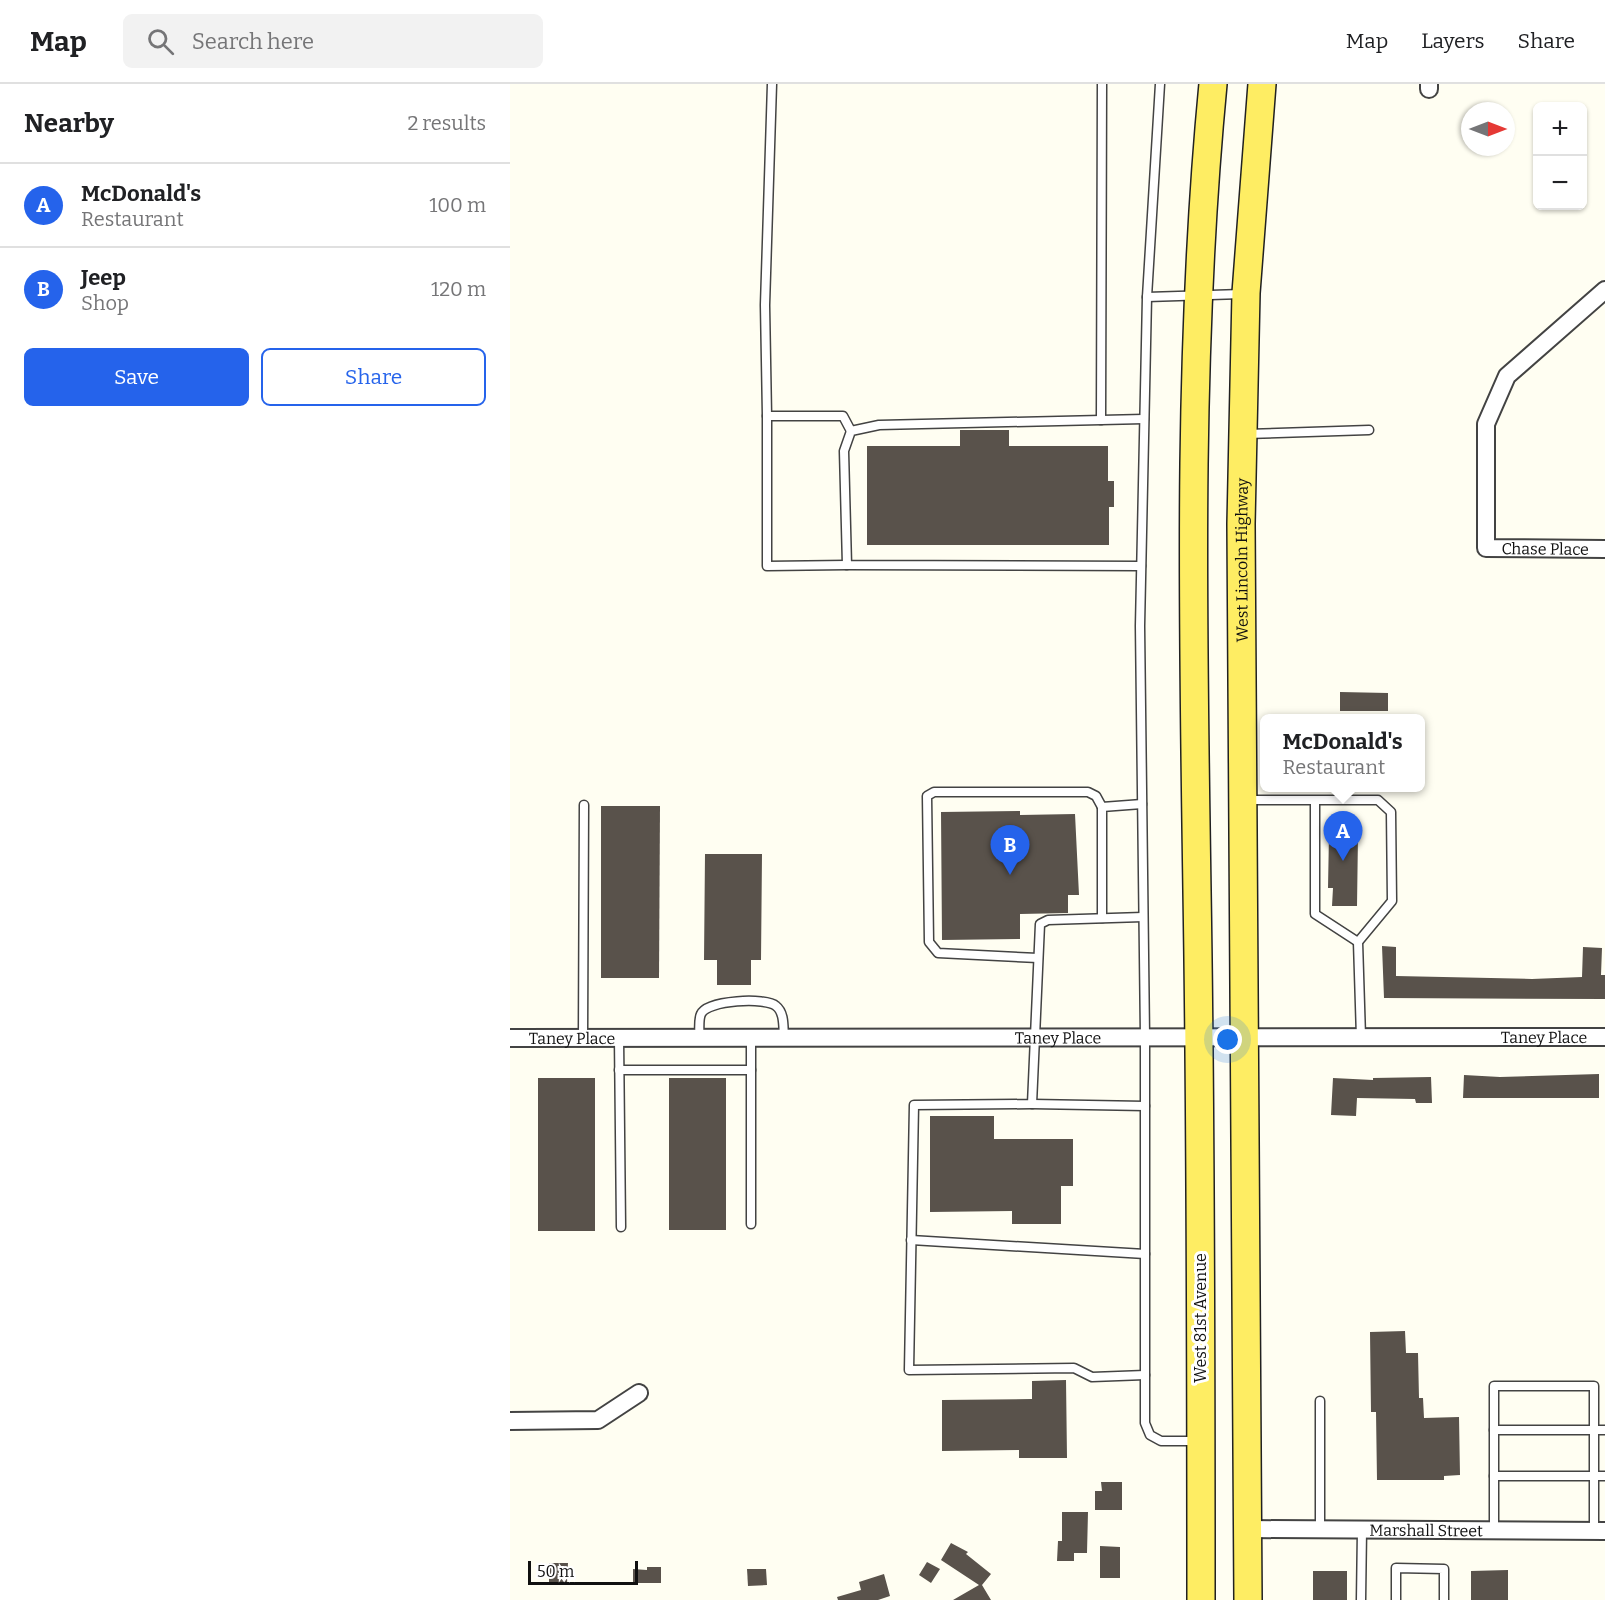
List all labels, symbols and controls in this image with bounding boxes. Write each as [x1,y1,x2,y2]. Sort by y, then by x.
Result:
search box [123,14,543,68]
text: Map [30,25,87,58]
icon: search [144,25,177,58]
text: Search here [192,28,314,55]
text: Map [1346,28,1388,54]
text: Layers [1421,28,1485,54]
text: Share [1518,28,1575,54]
north arrow [1461,102,1515,156]
map controls [1533,102,1587,210]
button: + [1533,102,1587,156]
text: Nearby [24,108,114,139]
text: 2 results [407,111,486,135]
button: − [1533,156,1587,210]
text: McDonald's [81,180,201,207]
text: A [36,193,51,217]
text: 100 m [429,193,486,217]
text: Restaurant [81,207,184,231]
text: Jeep [81,264,126,291]
text: B [37,277,50,301]
text: 120 m [431,277,486,301]
text: Shop [81,291,129,315]
button: Save [24,348,249,406]
button: Share [261,348,486,406]
street label: West Lincoln Highway [1231,477,1252,642]
street label: Chase Place [1501,539,1589,558]
popup [1260,714,1425,792]
text: McDonald's [1283,728,1403,755]
text: Restaurant [1283,755,1385,779]
pin: A [1324,812,1362,861]
pin: B [990,826,1030,875]
your location [1213,1025,1242,1054]
street label: Taney Place [529,1028,615,1047]
street label: Taney Place [1015,1028,1101,1047]
street label: Taney Place [1501,1028,1587,1047]
street label: West 81st Avenue [1191,1253,1210,1383]
street label: Marshall Street [1369,1520,1483,1540]
scale bar [528,1558,638,1586]
text: 50 m [537,1562,574,1581]

